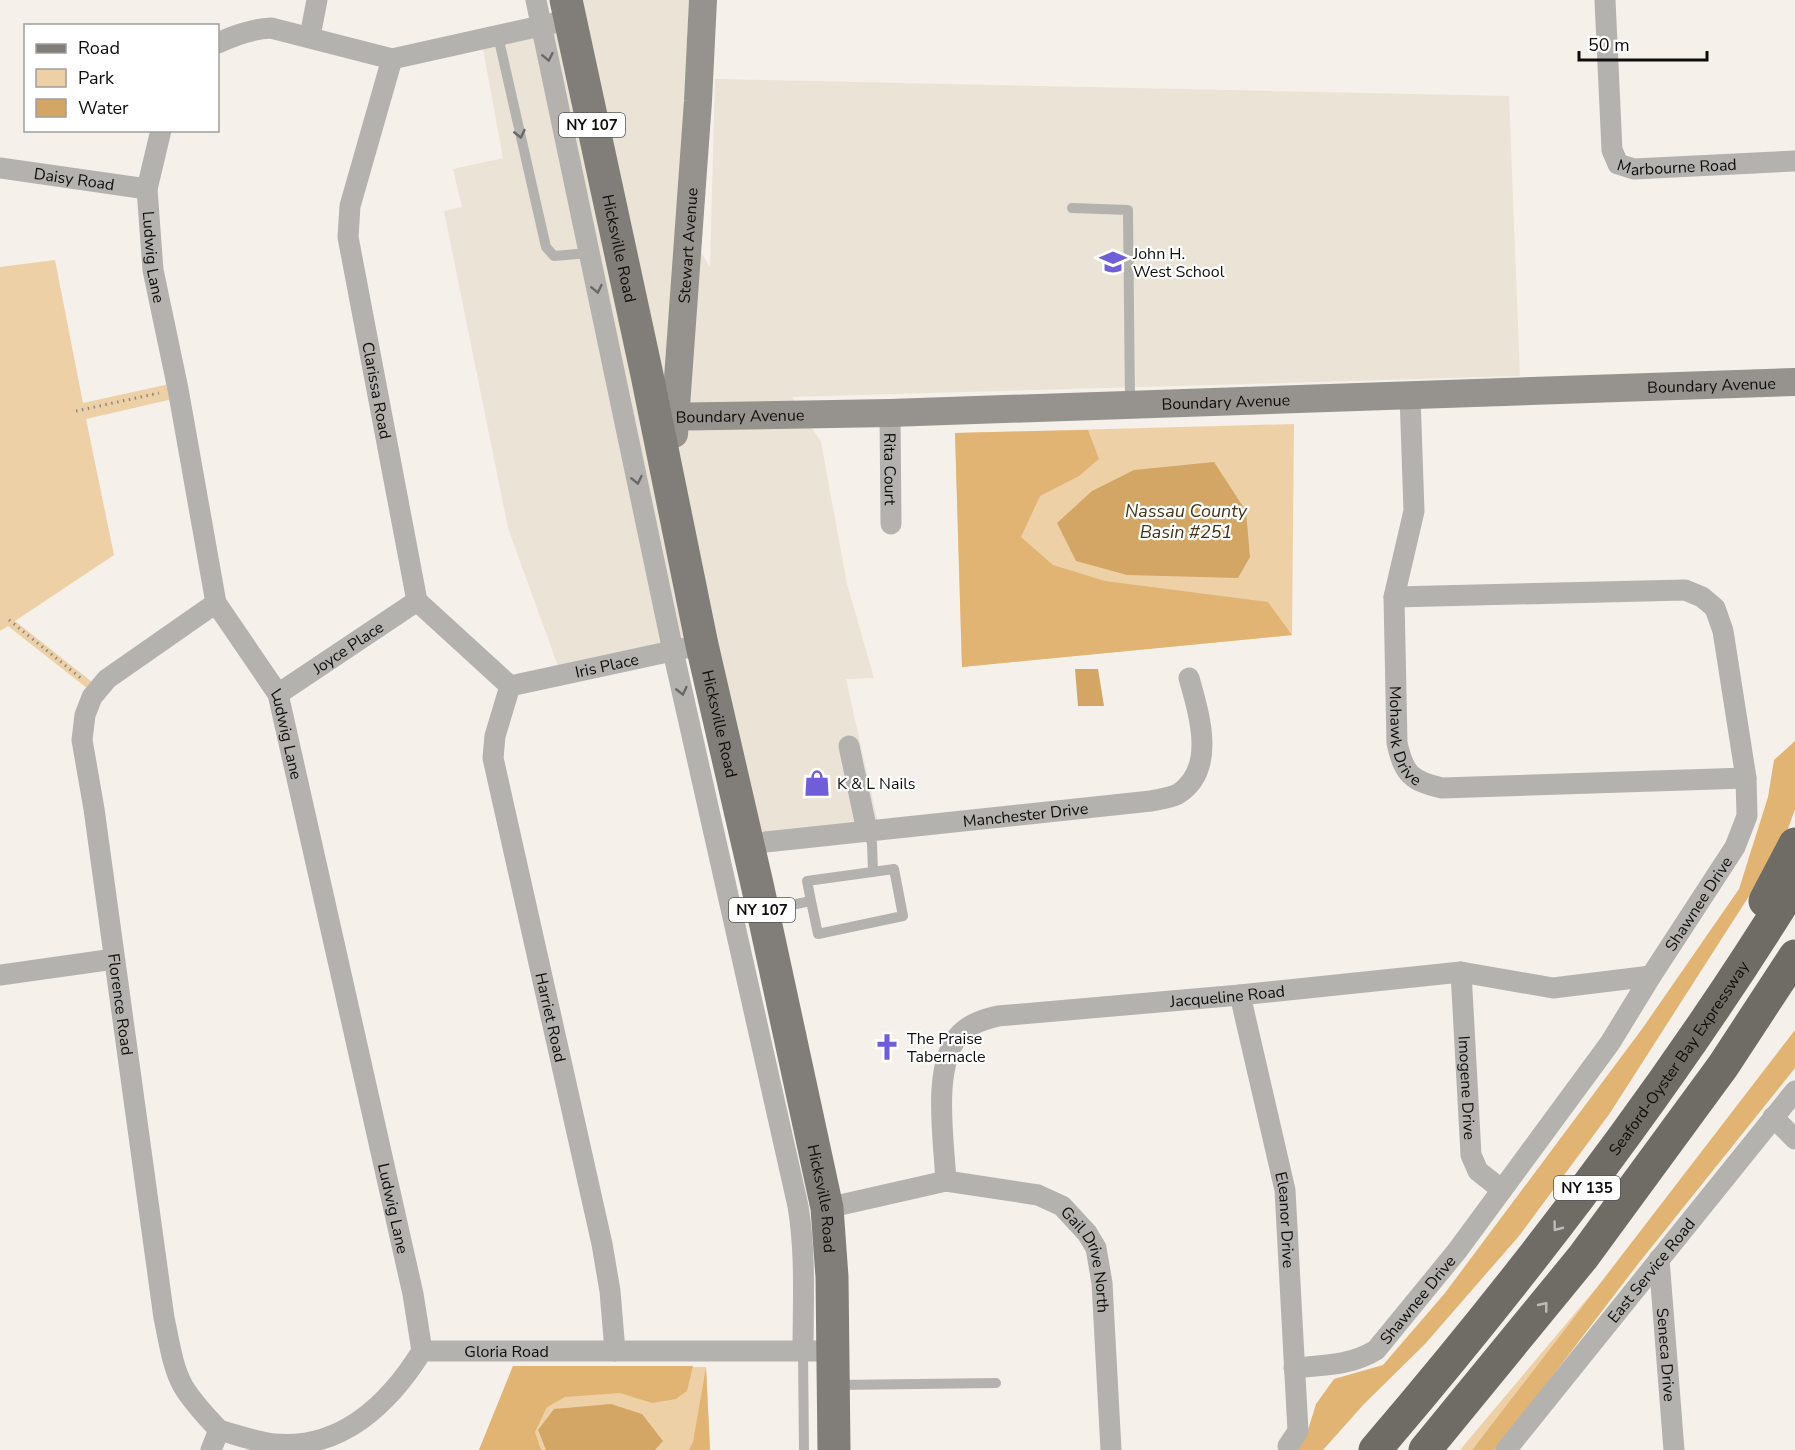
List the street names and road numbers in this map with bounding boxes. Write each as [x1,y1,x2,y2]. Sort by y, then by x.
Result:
road number: NY 107 [559,113,625,137]
street label: Marbourne Road [1614,154,1737,181]
street label: Daisy Road [32,163,116,196]
street label: Stewart Avenue [673,187,704,304]
street label: Hicksville Road [596,192,641,305]
street label: Ludwig Lane [137,210,170,305]
street label: Clarissa Road [356,340,396,441]
street label: Boundary Avenue [1647,373,1776,399]
street label: Boundary Avenue [1161,389,1290,416]
street label: Boundary Avenue [675,404,805,429]
street label: Rita Court [878,433,901,506]
street label: Joyce Place [308,616,388,680]
street label: Iris Place [573,649,641,684]
street label: Hicksville Road [696,668,742,780]
street label: Ludwig Lane [265,684,307,782]
street label: Mohawk Drive [1384,686,1425,792]
street label: Manchester Drive [962,798,1089,833]
street label: Shawnee Drive [1660,852,1738,956]
road number: NY 107 [729,898,795,922]
street label: Florence Road [102,952,138,1057]
street label: Seaford-Oyster Bay Expressway [1604,956,1755,1160]
street label: Harriet Road [529,971,571,1064]
street label: Jacqueline Road [1168,980,1286,1013]
street label: Imogene Drive [1453,1035,1480,1141]
street label: Hicksville Road [802,1142,840,1254]
street label: Ludwig Lane [372,1161,414,1256]
street label: Eleanor Drive [1269,1170,1299,1269]
road number: NY 135 [1554,1176,1620,1200]
street label: Gail Drive North [1055,1202,1114,1314]
street label: East Service Road [1603,1214,1701,1328]
street label: Shawnee Drive [1375,1251,1461,1349]
street label: Seneca Drive [1651,1307,1680,1402]
street label: Gloria Road [464,1341,549,1363]

